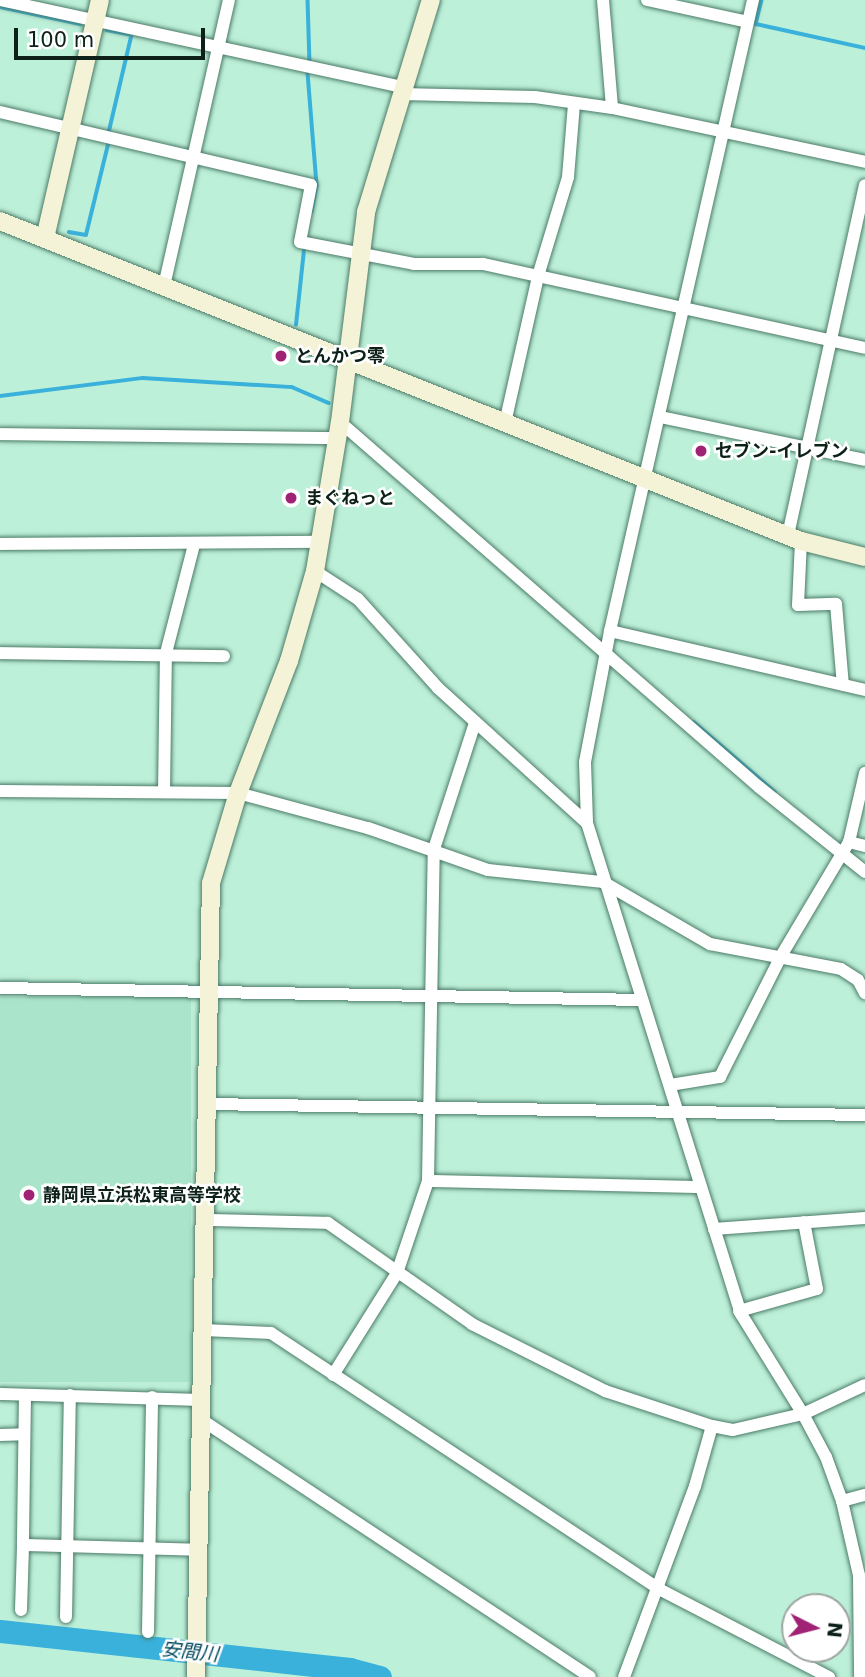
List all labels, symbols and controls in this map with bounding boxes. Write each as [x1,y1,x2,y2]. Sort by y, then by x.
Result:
scale bar [18,14,208,58]
text: 100 m [27,28,94,52]
place label: とんかつ零 [295,345,385,367]
marker: とんかつ零 [273,348,289,364]
place label: セブン-イレブン [715,440,848,462]
marker: セブン-イレブン [693,443,709,459]
place label: まぐねっと [305,487,395,509]
marker: まぐねっと [283,490,299,506]
place label: 静岡県立浜松東高等学校 [43,1184,241,1206]
marker: 静岡県立浜松東高等学校 [21,1187,37,1203]
north arrow [781,1593,851,1663]
text: N [823,1621,847,1639]
water label: 安間川 [160,1638,220,1666]

